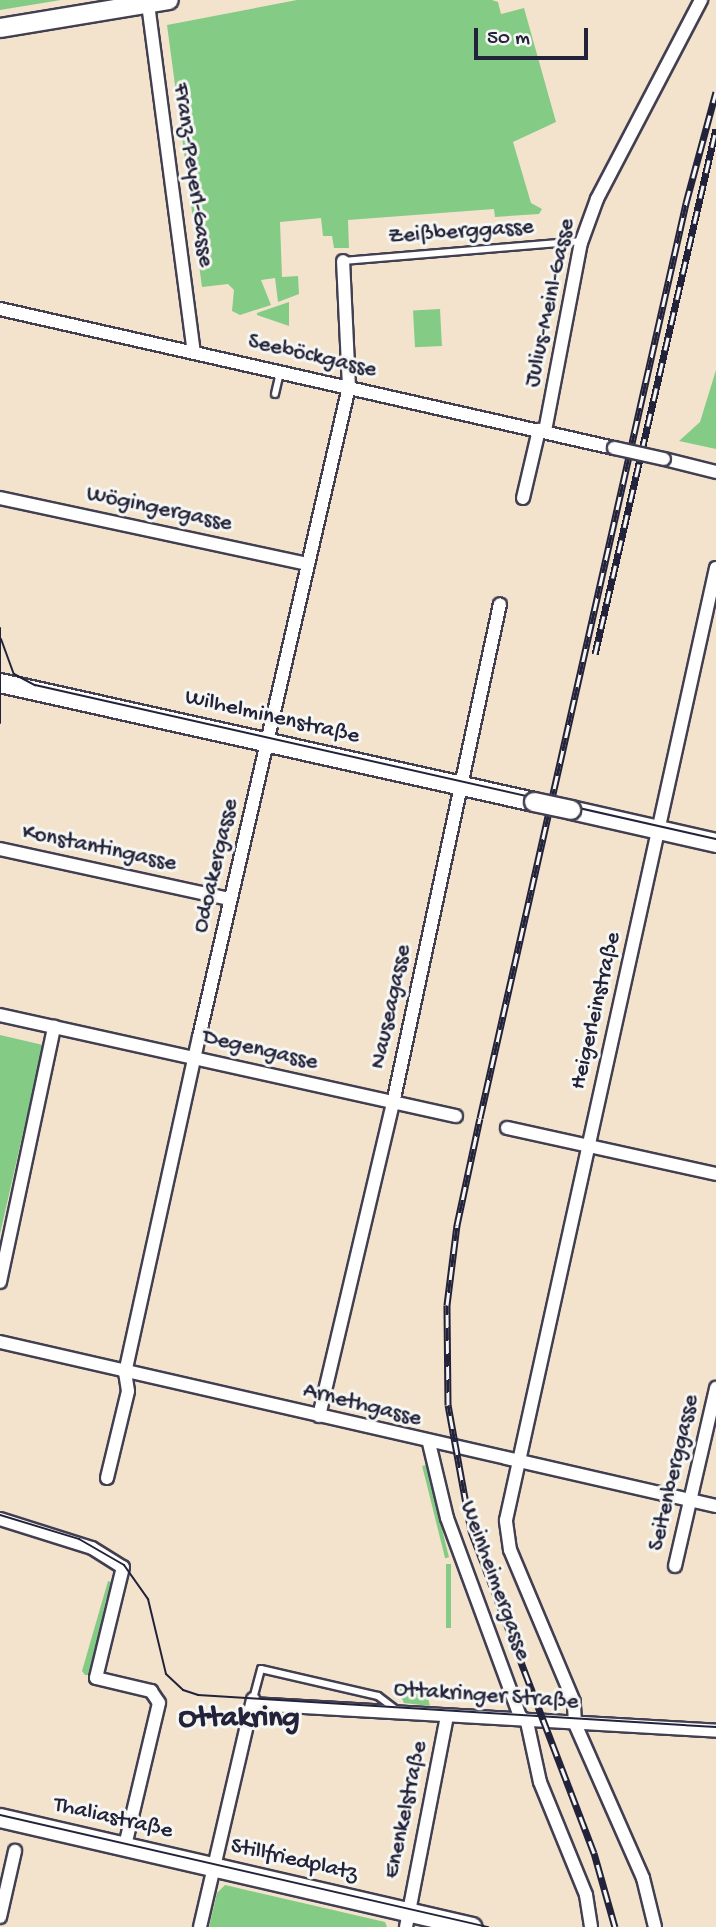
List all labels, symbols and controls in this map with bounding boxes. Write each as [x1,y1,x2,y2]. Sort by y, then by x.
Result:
scale bar [478,14,592,58]
text: 50 m [487,27,530,52]
street label: Franz-Peyerl-Gasse [165,81,219,269]
street label: Zeißberggasse [387,214,535,252]
street label: Julius-Meinl-Gasse [520,216,582,390]
street label: Seeböckgasse [245,329,379,385]
street label: Wögingergasse [84,481,234,539]
street label: Wilhelminenstraße [182,684,362,752]
street label: Odoakergasse [188,796,246,936]
street label: Konstantingasse [19,819,179,879]
street label: Heigerleinstraße [565,930,629,1092]
street label: Nauseagasse [365,942,419,1072]
street label: Degengasse [200,1024,320,1078]
street label: Arnethgasse [300,1378,424,1434]
street label: Seitenberggasse [644,1392,706,1554]
street label: Weinheimergasse [452,1498,536,1664]
street label: Ottakringer Straße [393,1677,579,1717]
district label: Ottakring [178,1702,300,1738]
street label: Enenkelstraße [379,1739,435,1881]
street label: Thaliastraße [51,1792,175,1846]
street label: Stillfriedplatz [228,1833,360,1889]

